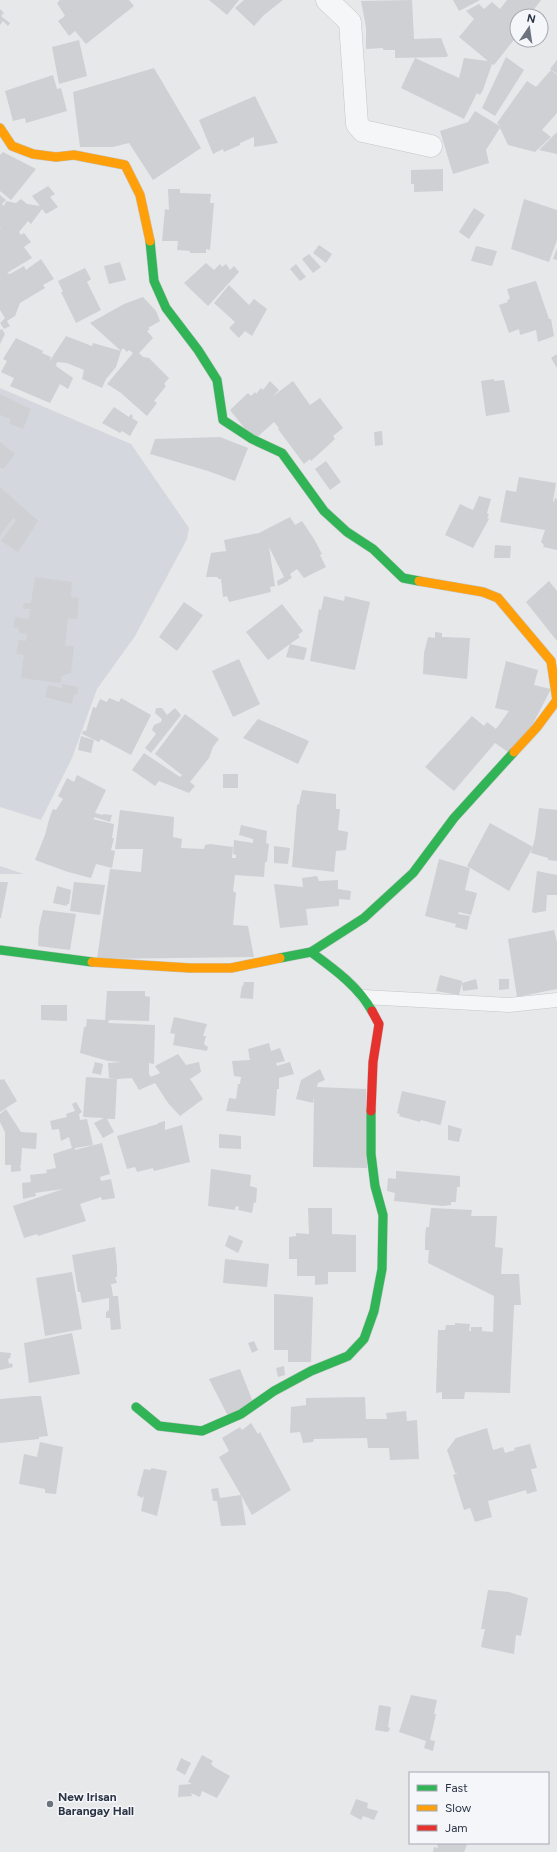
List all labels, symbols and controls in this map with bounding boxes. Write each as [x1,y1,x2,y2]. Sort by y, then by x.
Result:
north arrow [509,8,549,48]
text: N [526,11,537,26]
legend [409,1772,549,1844]
text: Fast [445,1781,468,1795]
place label: New Irisan Barangay Hall [58,1790,134,1818]
marker: New Irisan Barangay Hall [45,1799,55,1809]
text: Slow [445,1801,472,1815]
text: Jam [445,1821,468,1835]

